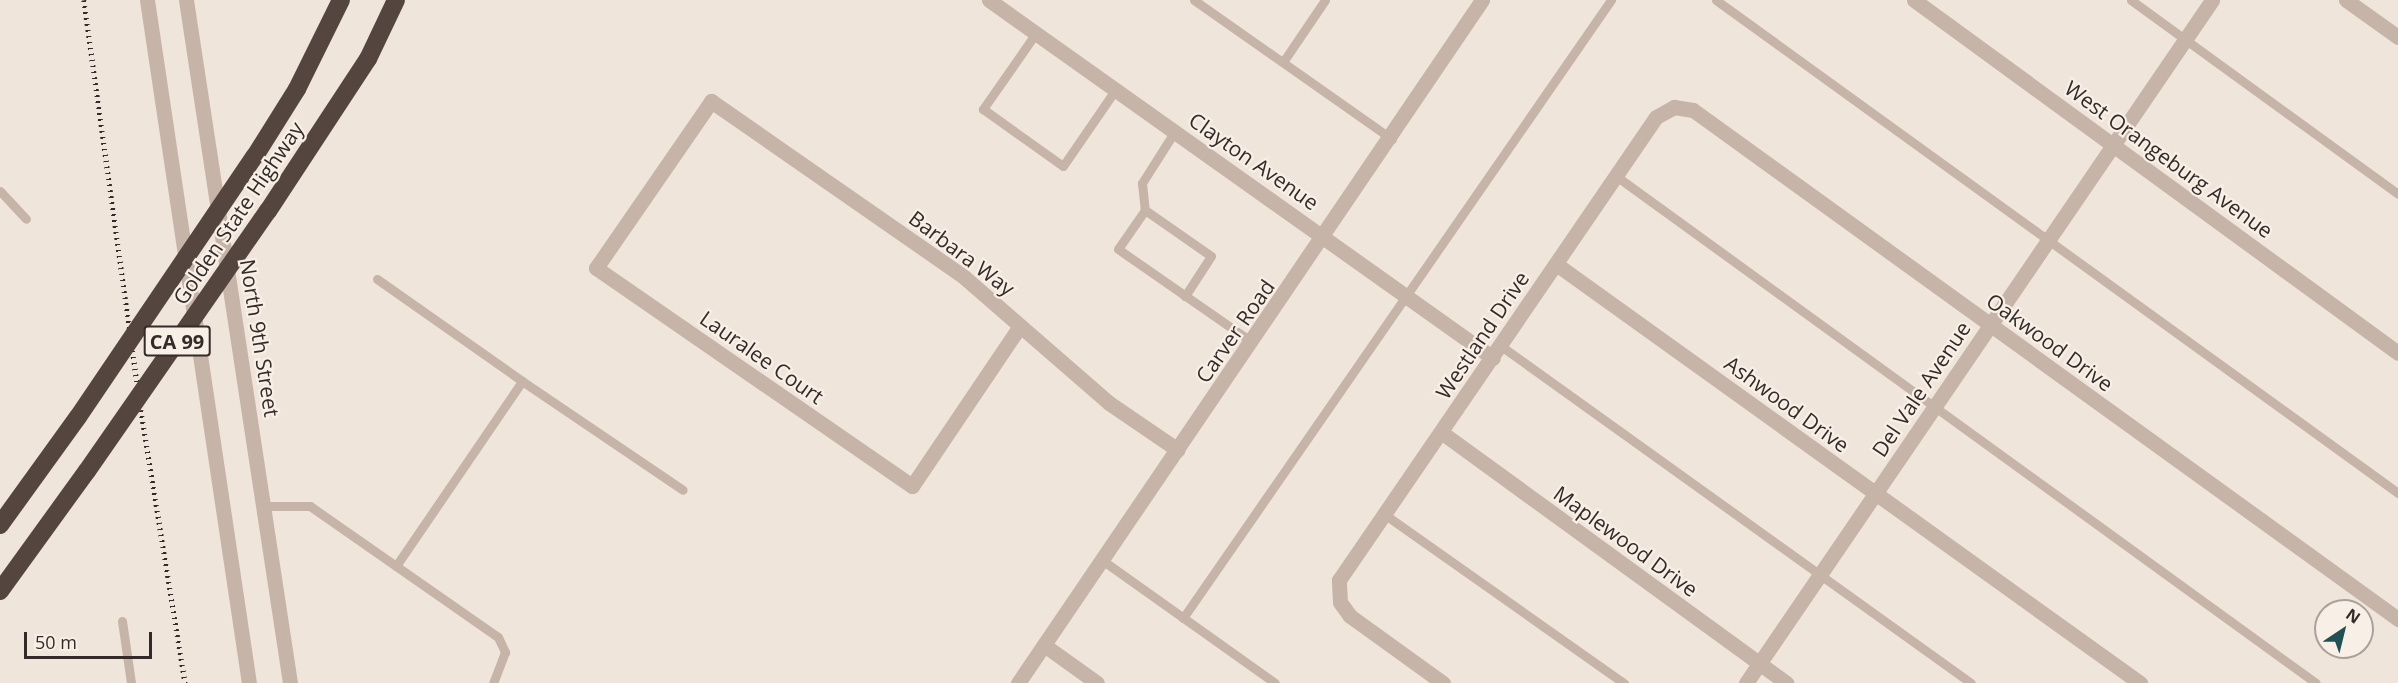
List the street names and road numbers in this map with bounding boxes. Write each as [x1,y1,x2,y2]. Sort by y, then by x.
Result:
street label: West Orangeburg Avenue [2060,75,2278,243]
street label: Clayton Avenue [1184,107,1324,215]
street label: Golden State Highway [167,117,309,309]
street label: Barbara Way [904,205,1020,301]
street label: North 9th Street [235,257,285,419]
street label: Westland Drive [1430,267,1534,403]
street label: Carver Road [1190,275,1280,387]
street label: Oakwood Drive [1982,288,2118,396]
street label: Lauralee Court [695,305,829,409]
street label: Del Vale Avenue [1866,317,1976,461]
road number: CA 99 [142,324,212,358]
street label: Ashwood Drive [1720,350,1854,458]
street label: Maplewood Drive [1549,480,1703,602]

